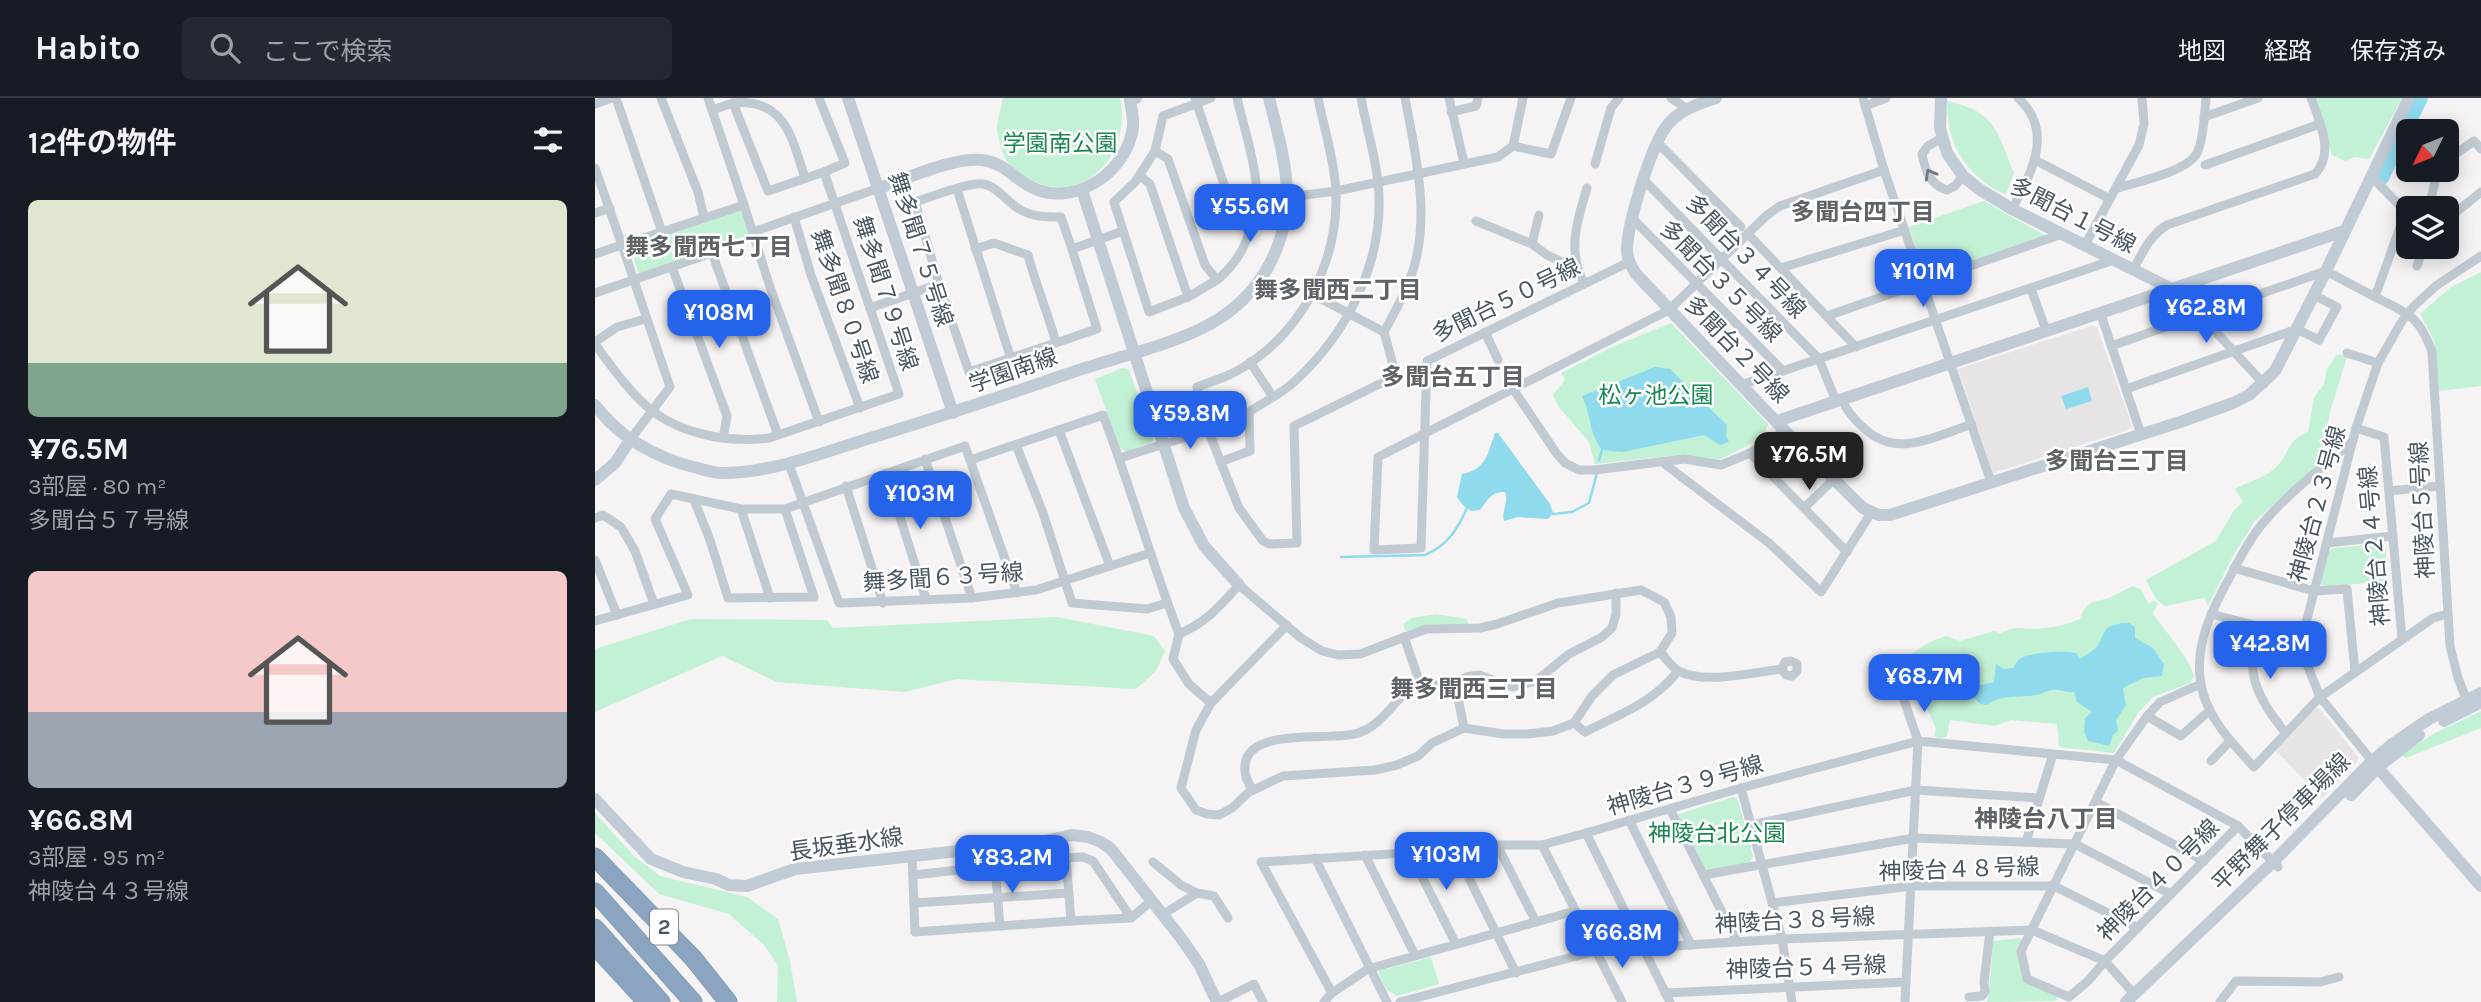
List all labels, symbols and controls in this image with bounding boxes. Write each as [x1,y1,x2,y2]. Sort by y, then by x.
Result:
search box [182,17,672,80]
text: Habito [35,29,140,67]
icon: search [206,29,244,67]
text: ここで検索 [262,36,392,67]
text: 地図 [2178,37,2226,65]
text: 経路 [2264,37,2312,65]
text: 保存済み [2350,37,2446,65]
north arrow [2396,119,2459,182]
map controls [2396,119,2459,259]
icon: filters [529,121,567,159]
text: 12件の物件 [28,125,177,161]
park label: 学園南公園 [1003,130,1118,157]
street label: 舞多聞７５号線 [883,168,958,330]
one-way arrow [1924,168,1938,181]
street label: 多聞台１号線 [2005,172,2140,259]
pin: ¥55.6M [1193,184,1307,244]
street label: 多聞台３４号線 [1680,189,1811,324]
text: ¥55.6M [1210,193,1290,220]
button: layers [2396,196,2459,259]
district label: 多聞台四丁目 [1791,198,1935,226]
street label: 舞多聞７９号線 [848,212,923,374]
street label: 多聞台３５号線 [1654,215,1787,348]
street label: 舞多聞８０号線 [806,226,883,387]
district label: 舞多聞西七丁目 [625,233,793,261]
icon: home [235,246,361,372]
pin: ¥101M [1874,250,1972,309]
street label: 多聞台５０号線 [1428,253,1584,348]
text: ¥101M [1891,258,1955,285]
district label: 舞多聞西二丁目 [1254,276,1422,304]
pin: ¥62.8M [2149,286,2263,345]
pin: ¥108M [670,290,768,350]
street label: 多聞台２号線 [1679,290,1794,408]
text: ¥62.8M [2165,294,2247,321]
text: ¥108M [683,299,755,326]
street label: 学園南線 [965,343,1061,398]
district label: 多聞台五丁目 [1381,363,1525,391]
park label: 松ヶ池公園 [1599,382,1714,409]
pin: ¥59.8M [1133,392,1247,451]
text: ¥59.8M [1150,400,1230,427]
street label: 神陵台２３号線 [2284,423,2351,585]
text: ¥76.5M [28,431,129,467]
pin: ¥76.5M [1752,432,1866,492]
street label: 神陵台５号線 [2405,440,2440,580]
text: ¥76.5M [1770,441,1848,468]
district label: 多聞台三丁目 [2045,447,2189,475]
street label: 神陵台２４号線 [2354,465,2395,627]
pin: ¥103M [871,472,969,531]
text: 3部屋 · 80 m² [28,473,167,500]
text: ¥103M [885,480,955,507]
text: 多聞台５７号線 [28,507,189,534]
street label: 舞多聞６３号線 [862,558,1024,597]
icon: home [235,617,361,743]
pin: ¥42.8M [2213,622,2327,681]
text: ¥42.8M [2229,630,2311,657]
pin: ¥68.7M [1867,654,1981,714]
text: ¥68.7M [1885,663,1963,690]
district label: 舞多聞西三丁目 [1390,675,1558,703]
street label: 平野舞子停車場線 [2207,748,2356,897]
street label: 神陵台３９号線 [1604,750,1766,821]
text: ¥66.8M [28,802,134,838]
district label: 神陵台八丁目 [1974,805,2118,833]
street label: 神陵台４０号線 [2092,814,2225,947]
park label: 神陵台北公園 [1648,820,1786,847]
street label: 長坂垂水線 [787,823,905,866]
pin: ¥103M [1397,832,1495,892]
pin: ¥83.2M [955,836,1069,895]
text: ¥103M [1411,841,1481,868]
text: 3部屋 · 95 m² [28,844,165,871]
text: ¥83.2M [971,844,1053,871]
street label: 神陵台４８号線 [1878,853,2040,886]
text: 神陵台４３号線 [28,878,189,905]
street label: 神陵台３８号線 [1714,903,1876,938]
road number: 2 [650,910,678,944]
pin: ¥66.8M [1565,910,1679,970]
text: ¥66.8M [1581,919,1663,946]
street label: 神陵台５４号線 [1725,951,1887,984]

